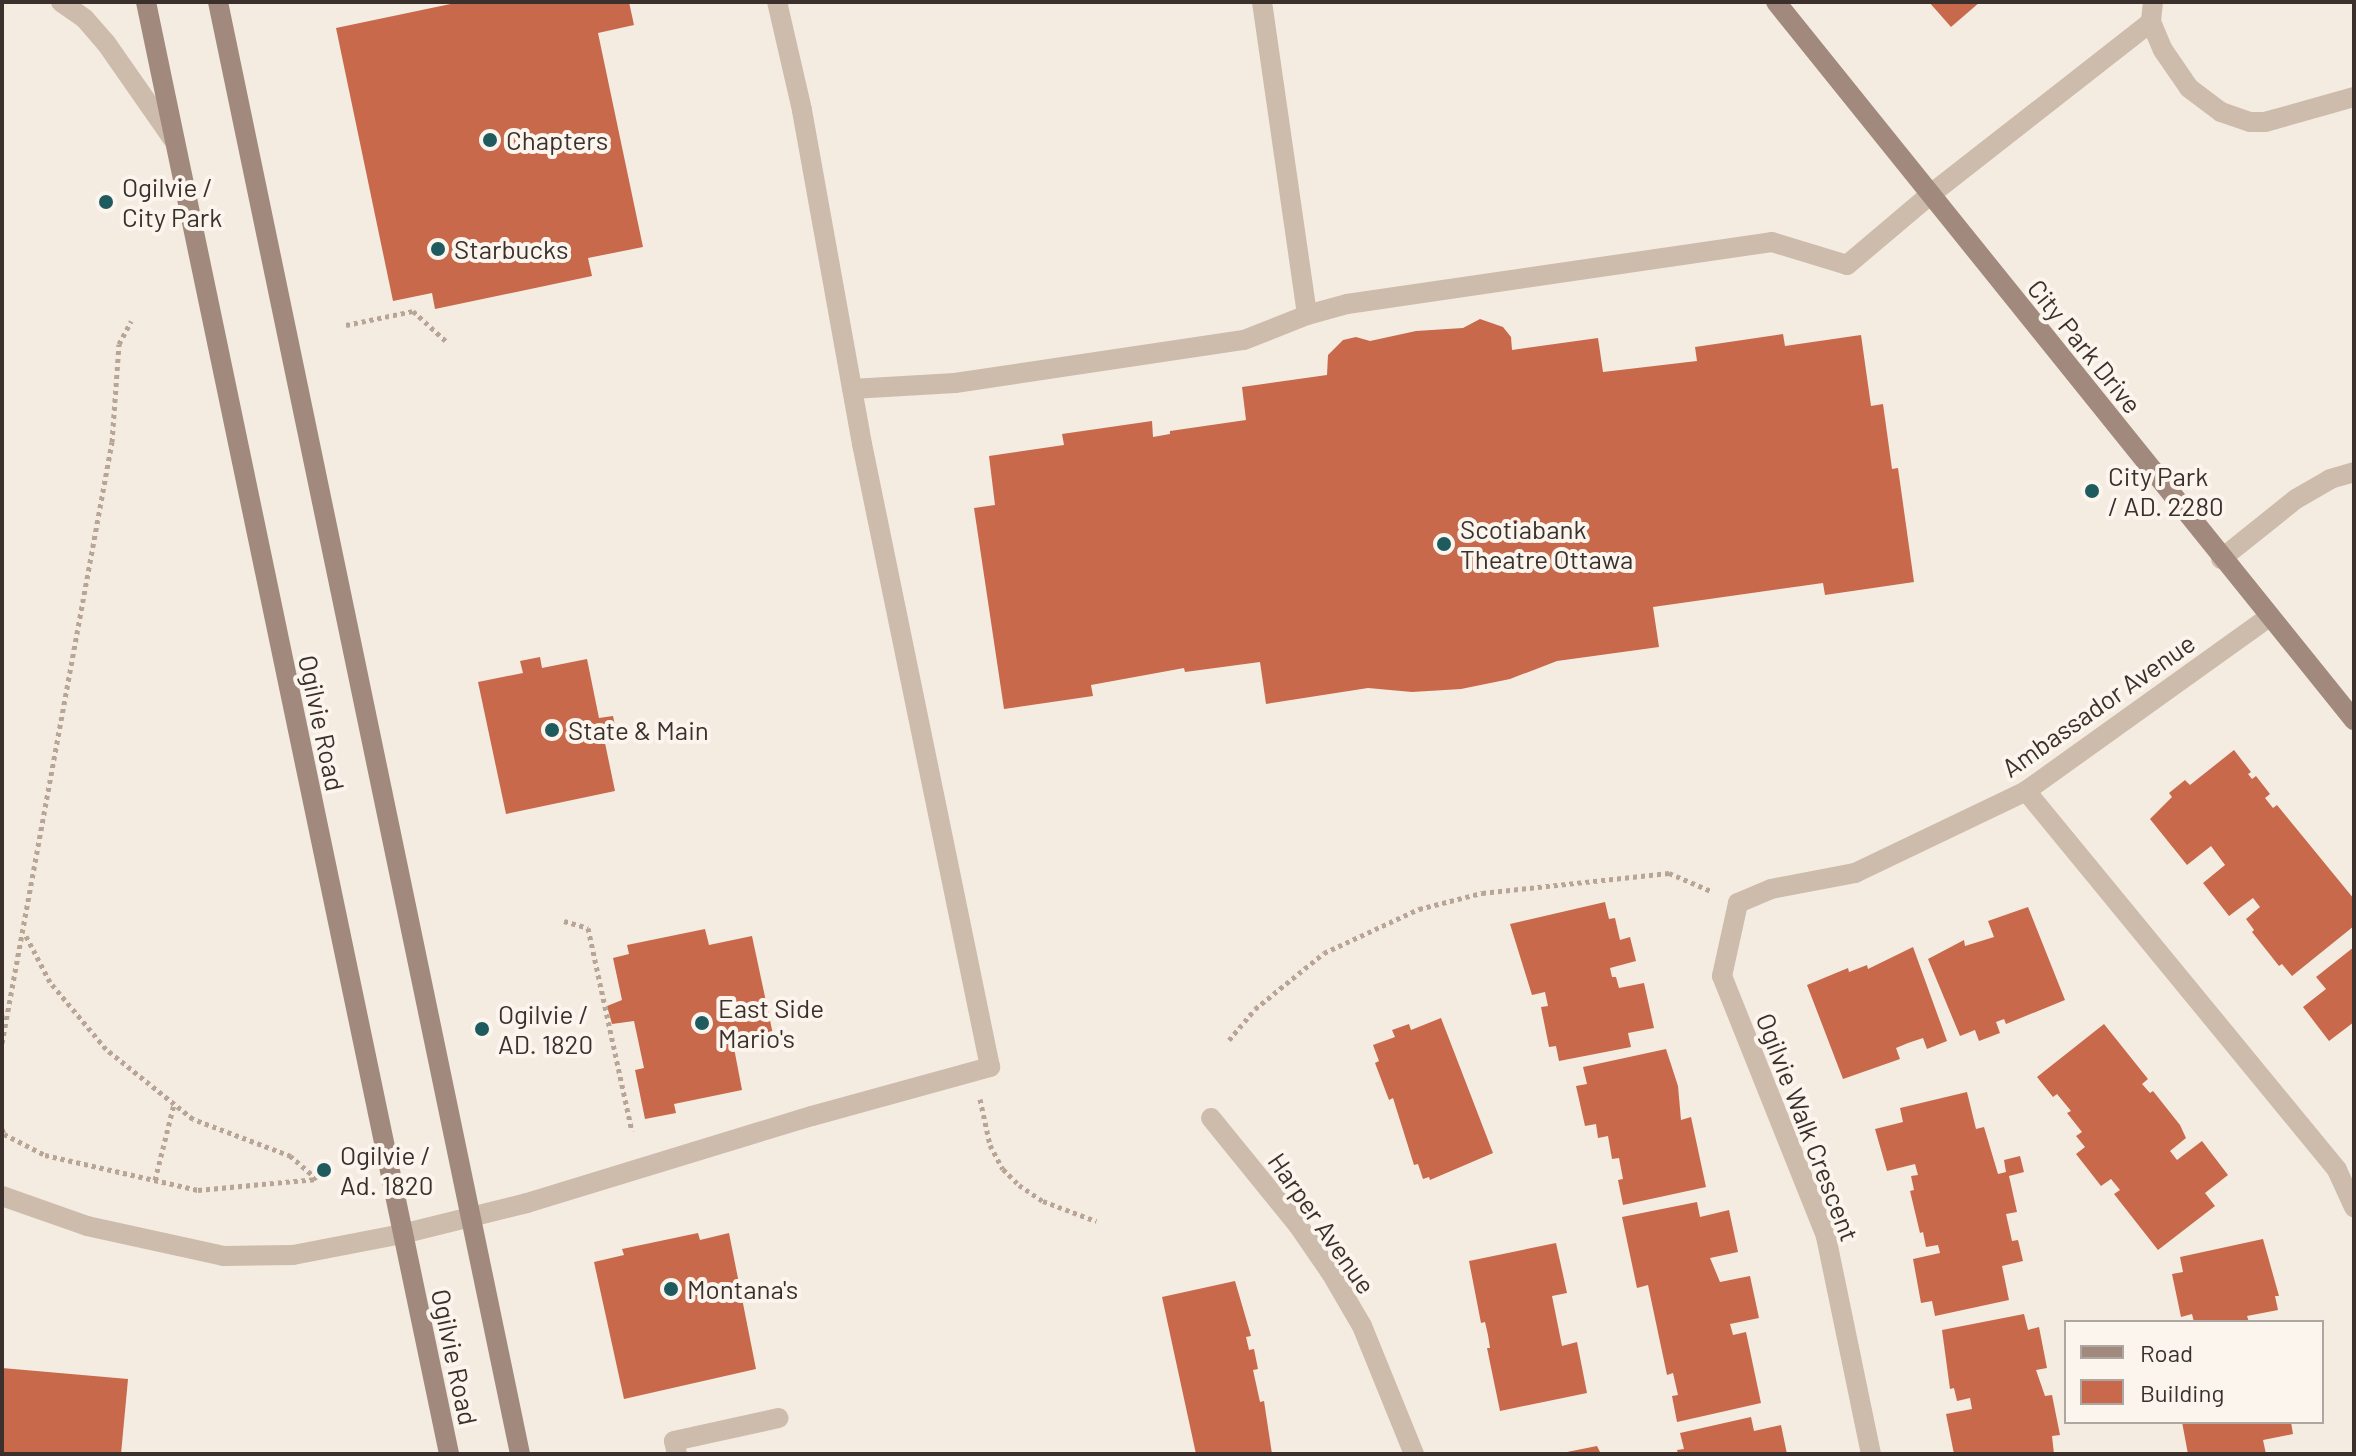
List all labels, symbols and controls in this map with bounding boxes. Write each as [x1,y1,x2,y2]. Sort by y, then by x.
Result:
place label: Chapters [506,124,608,156]
marker: Chapters [481,131,499,149]
place label: Ogilvie / City Park [122,171,222,232]
marker: Ogilvie / City Park [97,193,115,211]
place label: Starbucks [454,233,568,265]
marker: Starbucks [429,240,447,258]
street label: City Park Drive [2021,273,2149,419]
place label: City Park / AD. 2280 [2108,460,2224,522]
marker: City Park / AD. 2280 [2083,482,2101,500]
place label: Scotiabank Theatre Ottawa [1460,513,1633,574]
marker: Scotiabank Theatre Ottawa [1435,535,1453,553]
street label: Ambassador Avenue [1996,627,2200,783]
street label: Ogilvie Road [292,652,352,794]
place label: State & Main [568,714,709,746]
marker: State & Main [543,721,561,739]
place label: East Side Mario's [718,992,824,1054]
place label: Ogilvie / AD. 1820 [498,998,593,1060]
street label: Ogilvie Walk Crescent [1750,1009,1866,1245]
marker: East Side Mario's [693,1014,711,1032]
marker: Ogilvie / AD. 1820 [473,1020,491,1038]
place label: Ogilvie / Ad. 1820 [340,1139,433,1200]
street label: Harper Avenue [1262,1146,1382,1300]
marker: Ogilvie / Ad. 1820 [315,1161,333,1179]
place label: Montana's [687,1273,798,1305]
marker: Montana's [662,1280,680,1298]
street label: Ogilvie Road [425,1286,485,1428]
legend [2064,1320,2324,1424]
text: Road [2140,1338,2193,1367]
text: Building [2140,1378,2224,1407]

